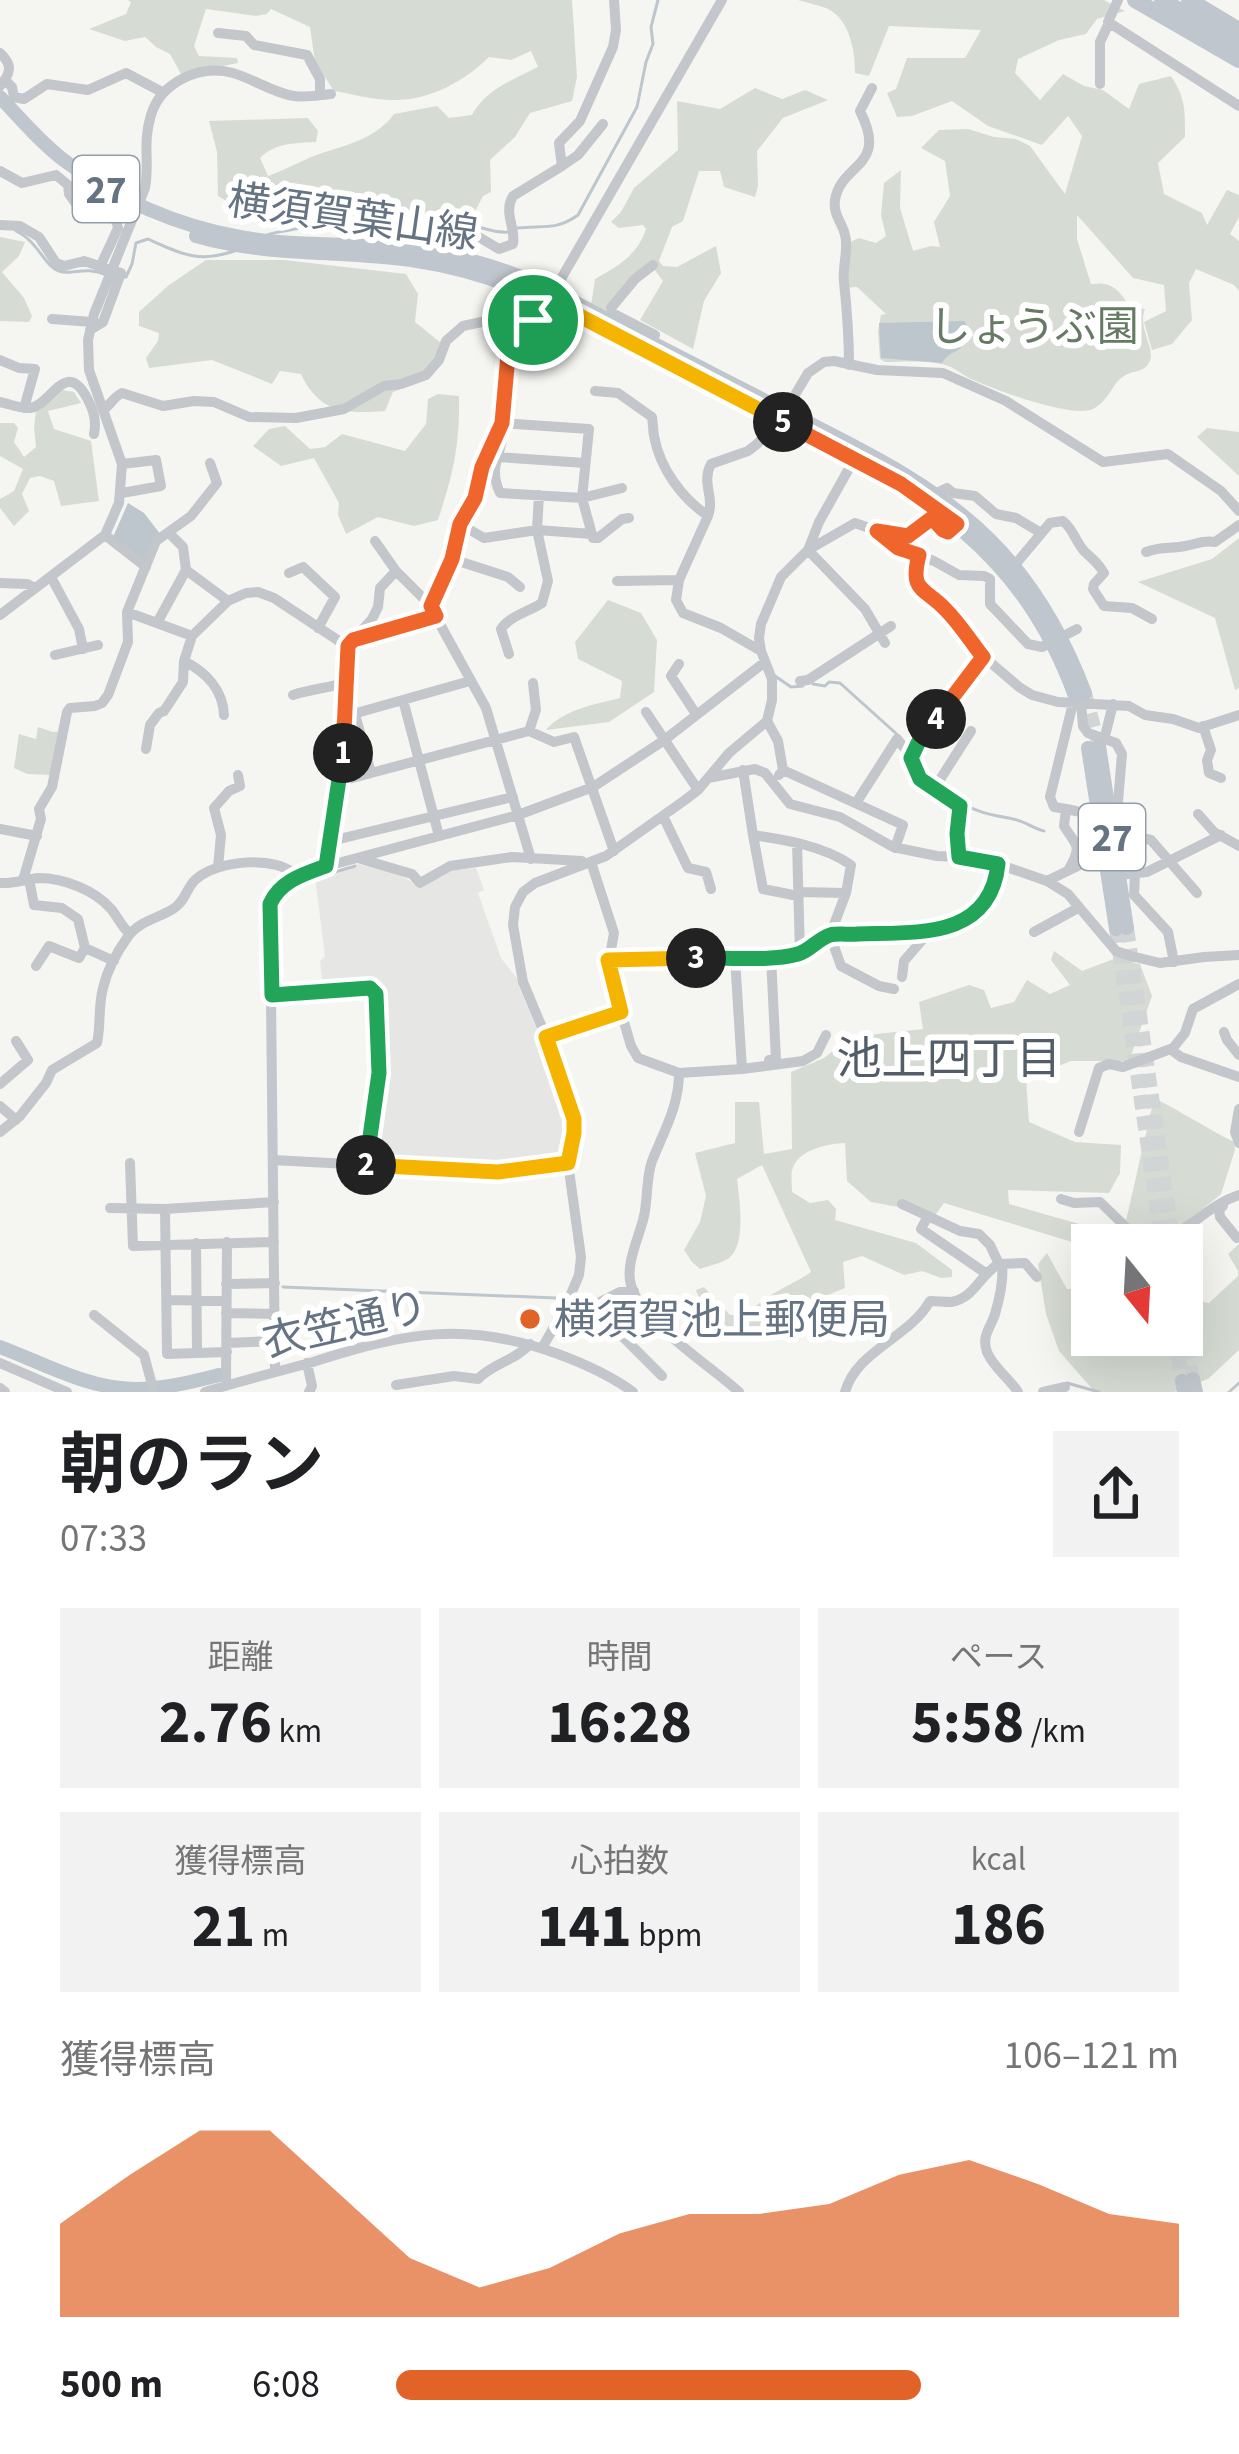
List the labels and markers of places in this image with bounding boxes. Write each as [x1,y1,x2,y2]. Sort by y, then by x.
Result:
pin [482,269,584,371]
pin: 5 [753,392,813,452]
pin: 4 [906,689,966,749]
pin: 1 [313,723,373,783]
pin: 3 [666,928,726,988]
pin: 2 [336,1135,396,1195]
place label: 横須賀池上郵便局 [554,1291,890,1351]
marker: 横須賀池上郵便局 [517,1306,543,1332]

